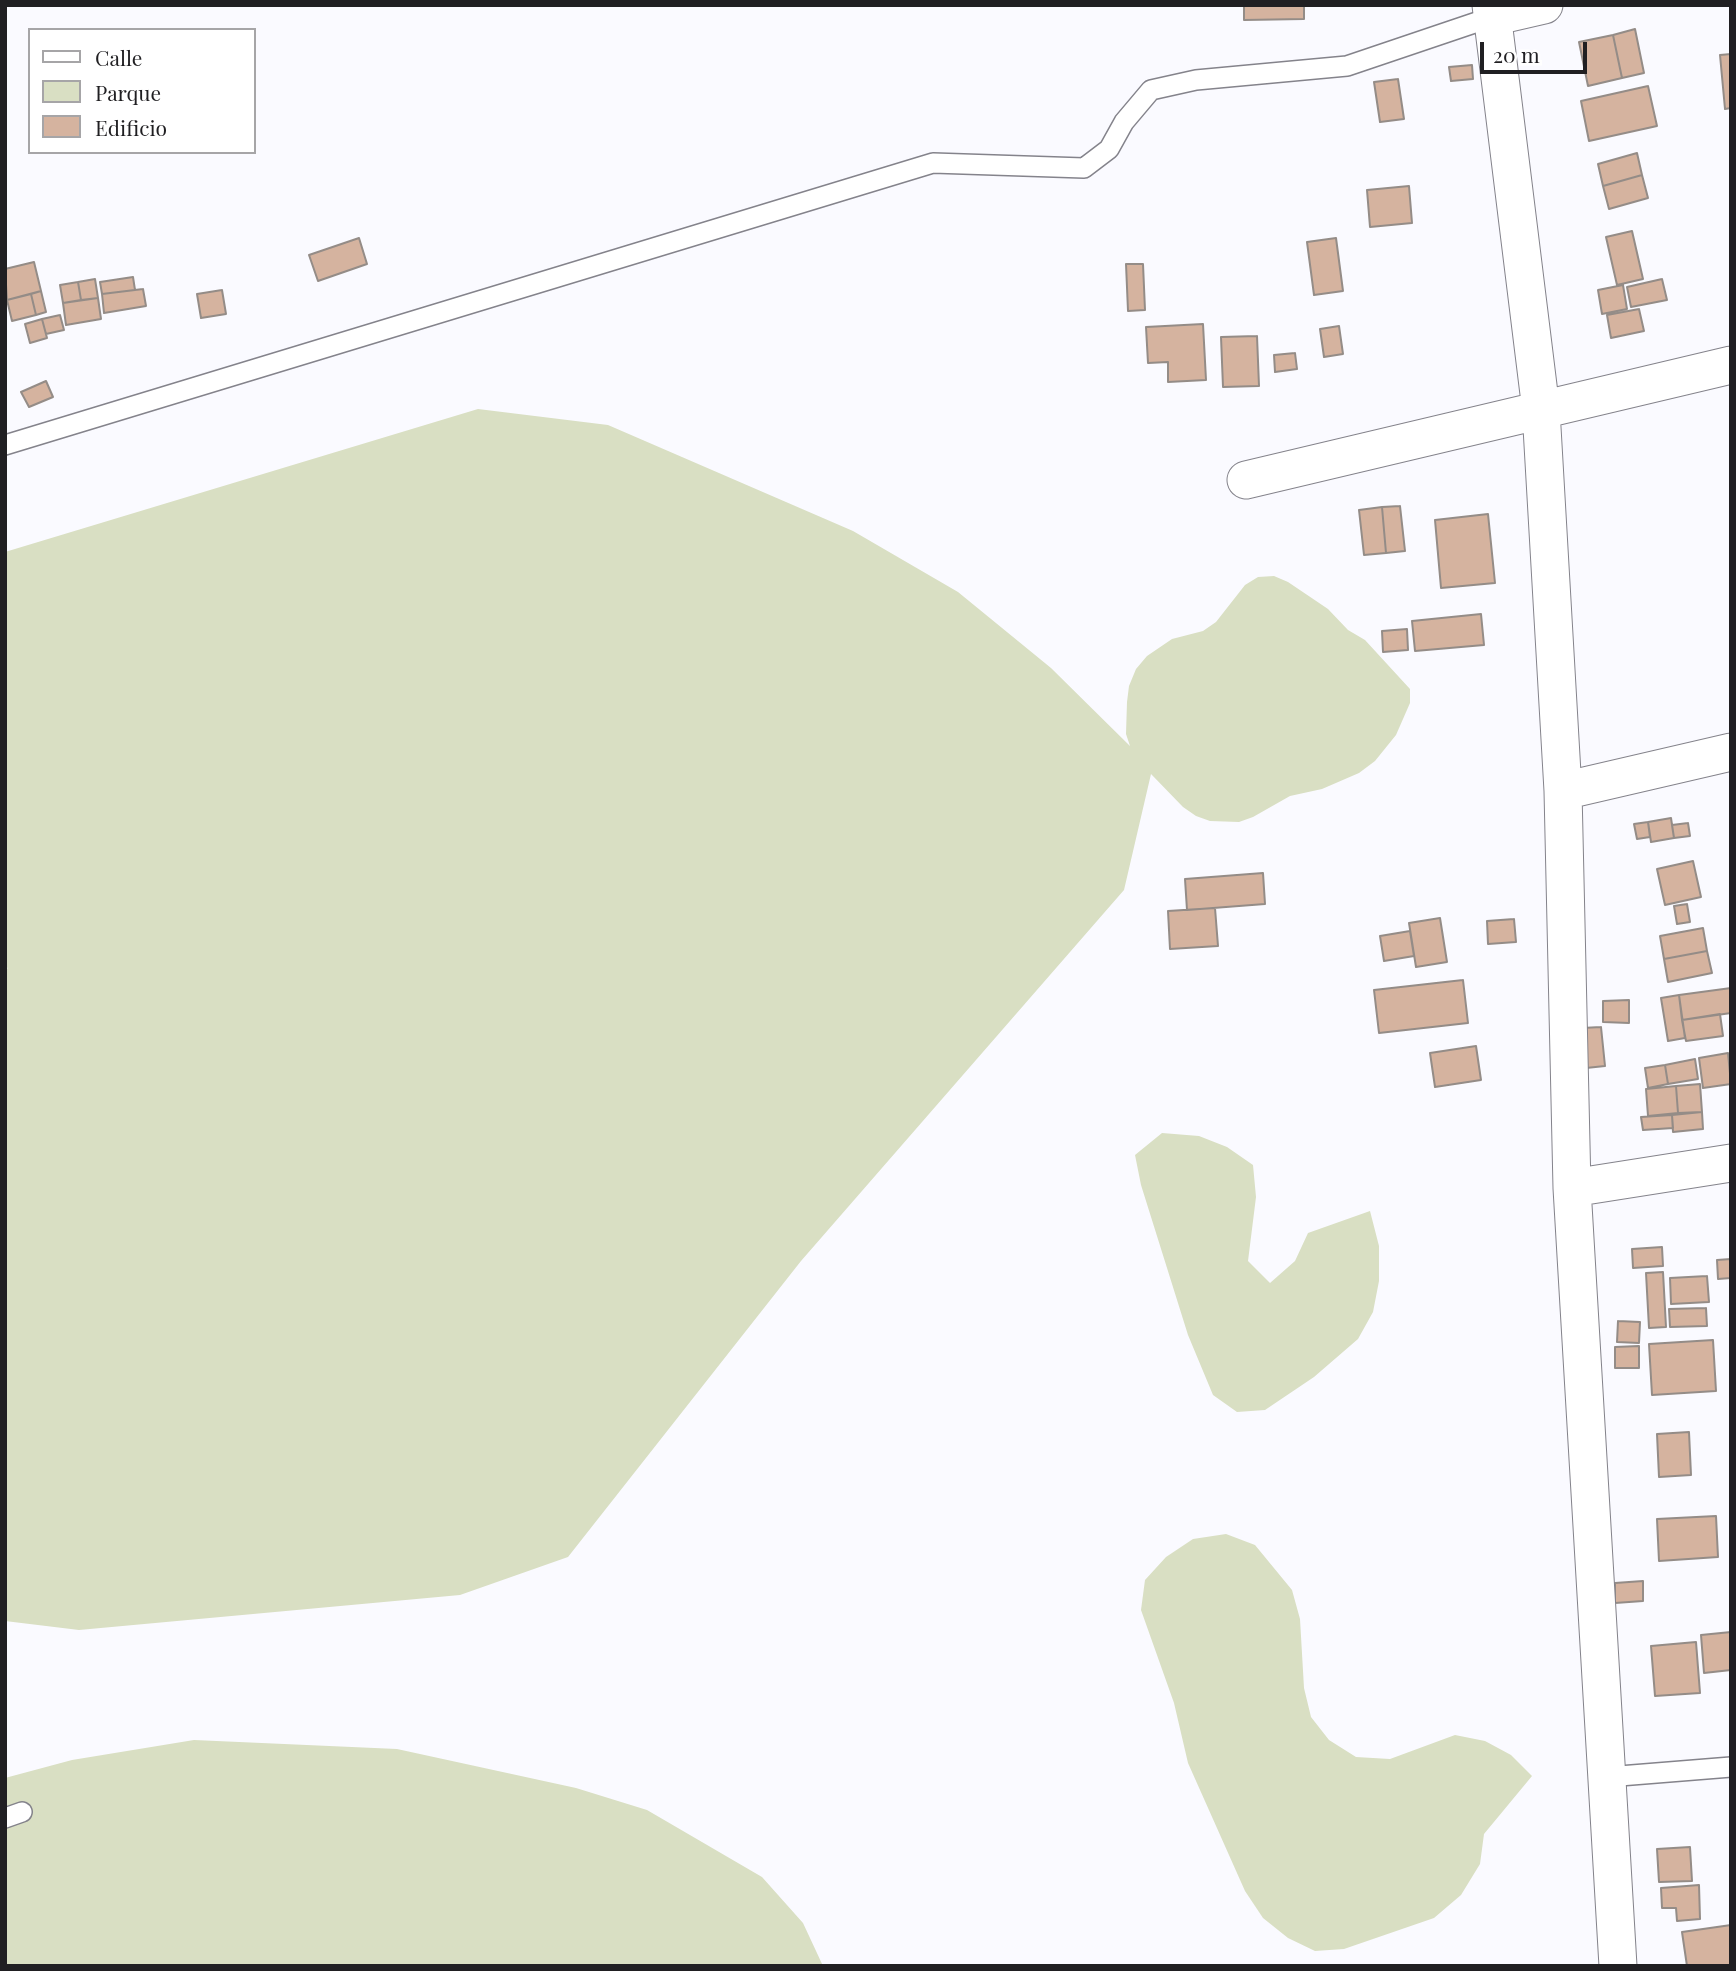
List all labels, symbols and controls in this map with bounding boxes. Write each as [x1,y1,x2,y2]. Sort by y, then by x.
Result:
legend [28,28,256,154]
scale bar [1484,28,1591,72]
text: 20 m [1493,40,1540,68]
text: Calle [95,43,142,71]
text: Parque [95,78,161,106]
text: Edificio [95,113,167,141]

